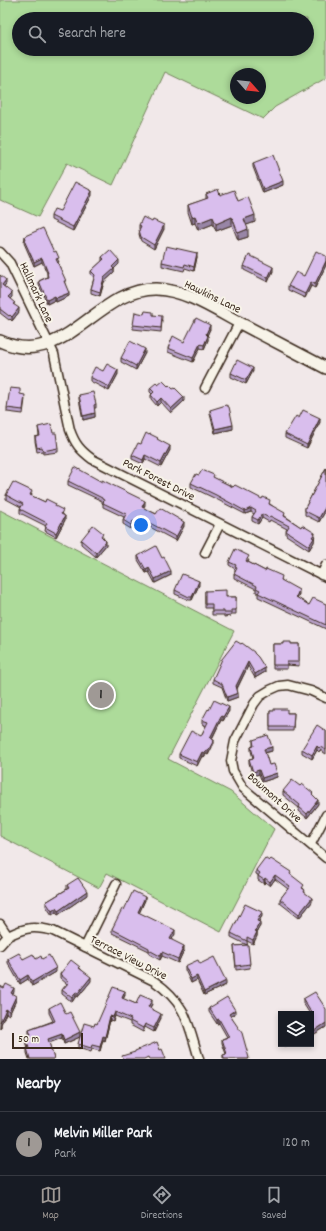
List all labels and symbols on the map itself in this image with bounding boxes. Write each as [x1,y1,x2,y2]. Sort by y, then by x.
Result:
north arrow [230,68,266,104]
street label: Hallmark Lane [14,260,57,326]
street label: Hawkins Lane [181,276,244,318]
street label: Park Forest Drive [119,455,197,506]
your location [131,515,151,535]
pin: 1 [88,680,114,710]
street label: Bowmont Drive [243,769,305,827]
street label: Terrace View Drive [87,932,170,985]
scale bar [12,1031,83,1050]

